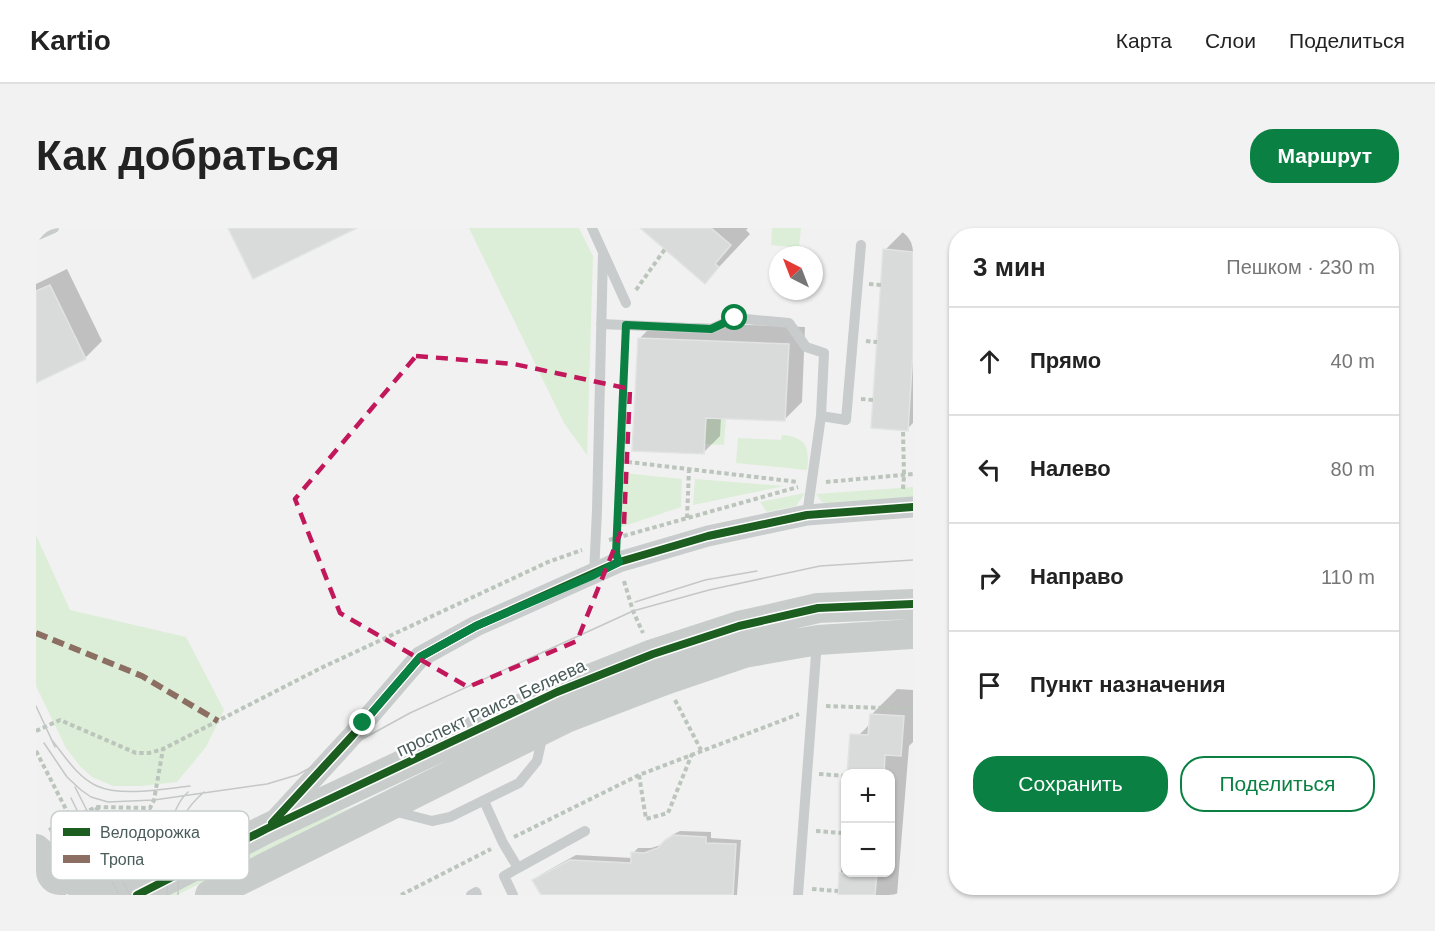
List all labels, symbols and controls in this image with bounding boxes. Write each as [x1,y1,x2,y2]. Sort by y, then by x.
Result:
text: Kartio [30,25,111,56]
text: Карта [1116,29,1172,52]
text: Слои [1205,29,1256,52]
text: Поделиться [1289,29,1405,52]
button: Маршрут [1250,129,1399,183]
text: Как добраться [36,132,340,179]
north arrow [769,246,823,300]
text: 3 мин [973,252,1046,282]
text: Пешком · 230 m [1226,256,1375,278]
route start [721,304,747,330]
icon: ahead [973,345,1006,378]
text: Прямо [1030,348,1101,373]
text: 40 m [1331,350,1375,372]
icon: left [973,453,1006,486]
text: Налево [1030,456,1111,481]
text: 80 m [1331,458,1375,480]
icon: right [973,561,1006,594]
text: Направо [1030,564,1124,589]
text: 110 m [1321,566,1375,588]
street label: проспект Раиса Беляева [393,655,590,761]
icon: arrive [973,669,1006,702]
text: Пункт назначения [1030,672,1226,697]
route end [349,709,375,735]
button: Сохранить [973,756,1168,812]
button: Поделиться [1180,756,1375,812]
map controls [841,769,895,877]
button: + [841,769,895,823]
legend [51,811,249,880]
button: − [841,823,895,877]
text: Велодорожка [100,824,200,841]
text: Тропа [100,851,144,868]

